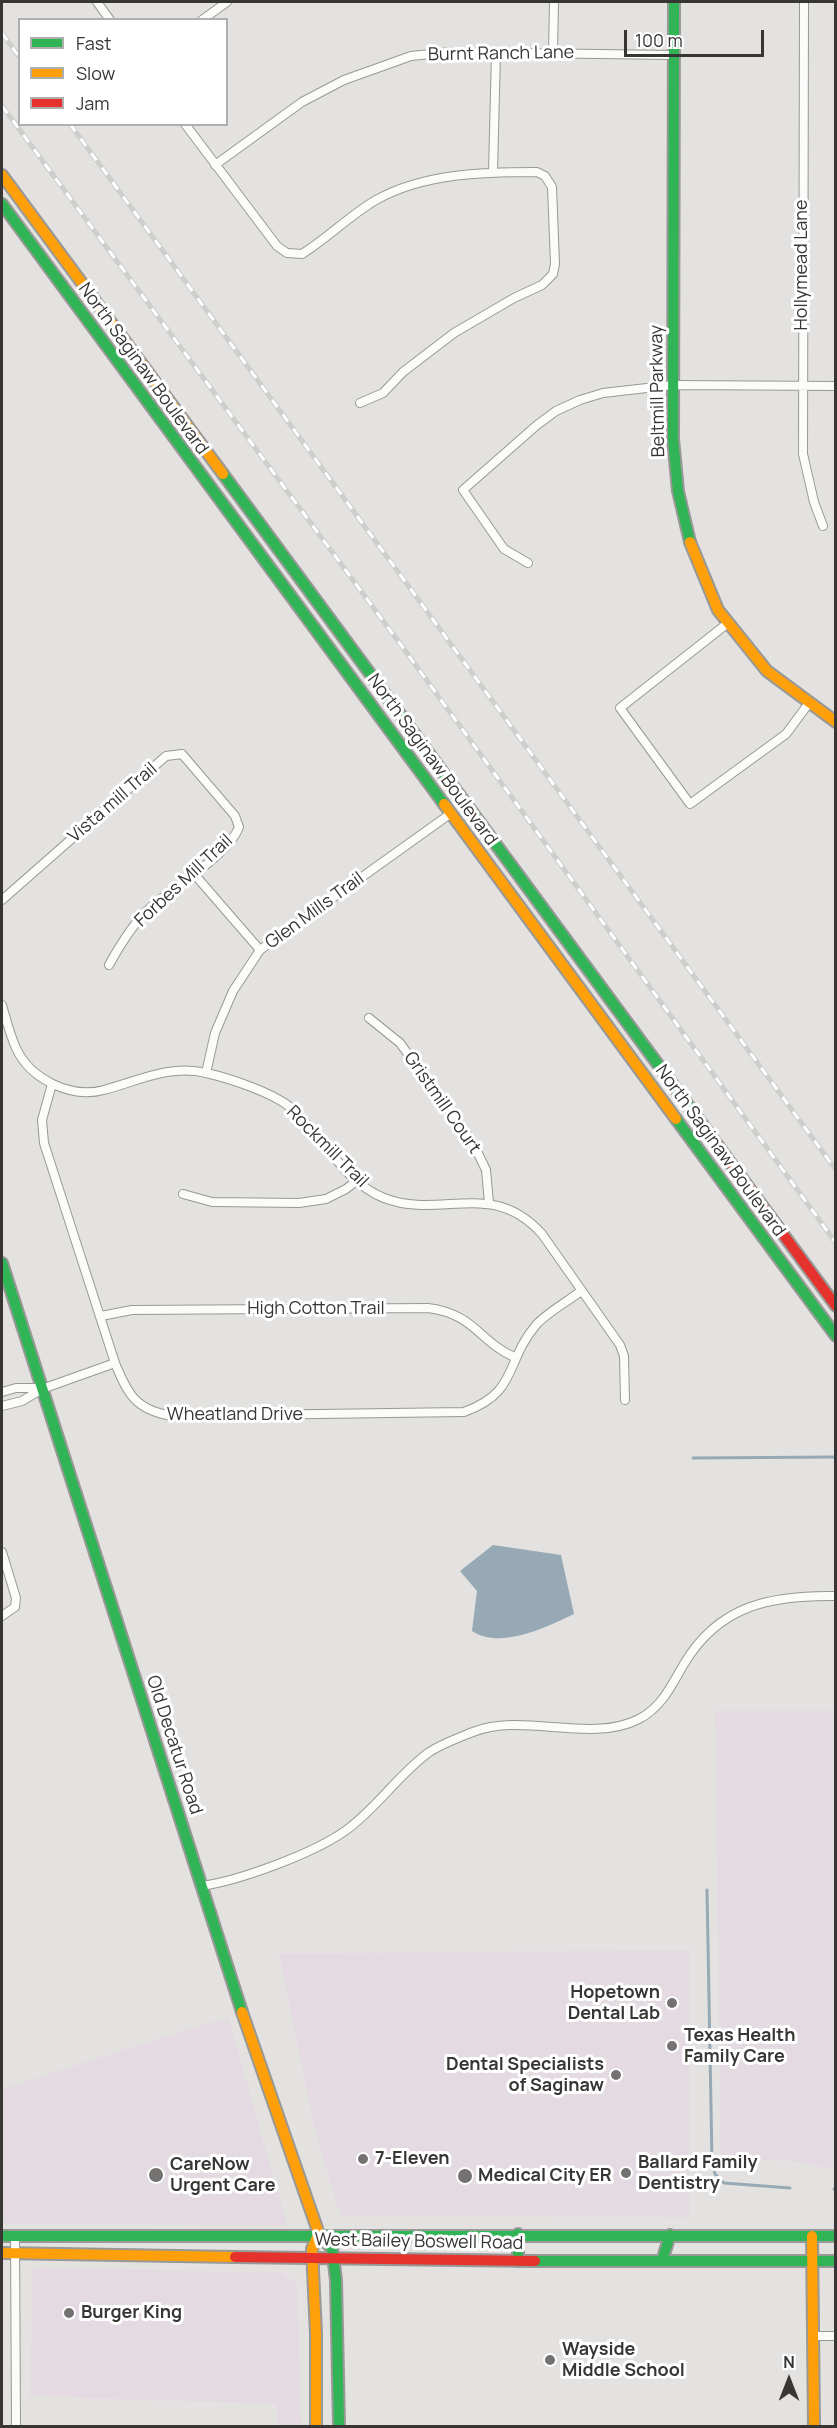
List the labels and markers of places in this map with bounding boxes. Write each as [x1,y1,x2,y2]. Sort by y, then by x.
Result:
place label: Hopetown Dental Lab [568,1982,660,2024]
marker: Hopetown Dental Lab [665,1996,679,2010]
place label: Texas Health Family Care [684,2025,795,2068]
marker: Texas Health Family Care [665,2039,679,2053]
place label: Dental Specialists of Saginaw [446,2054,604,2096]
marker: Dental Specialists of Saginaw [609,2068,623,2082]
place label: 7-Eleven [375,2148,450,2170]
marker: 7-Eleven [356,2152,370,2166]
place label: Ballard Family Dentistry [638,2152,758,2194]
place label: CareNow Urgent Care [170,2154,276,2196]
place label: Medical City ER [478,2165,612,2187]
marker: CareNow Urgent Care [147,2166,165,2184]
marker: Ballard Family Dentistry [619,2166,633,2180]
marker: Medical City ER [456,2167,474,2185]
place label: Burger King [81,2302,182,2324]
marker: Burger King [62,2306,76,2320]
place label: Wayside Middle School [562,2339,685,2382]
marker: Wayside Middle School [543,2353,557,2367]

